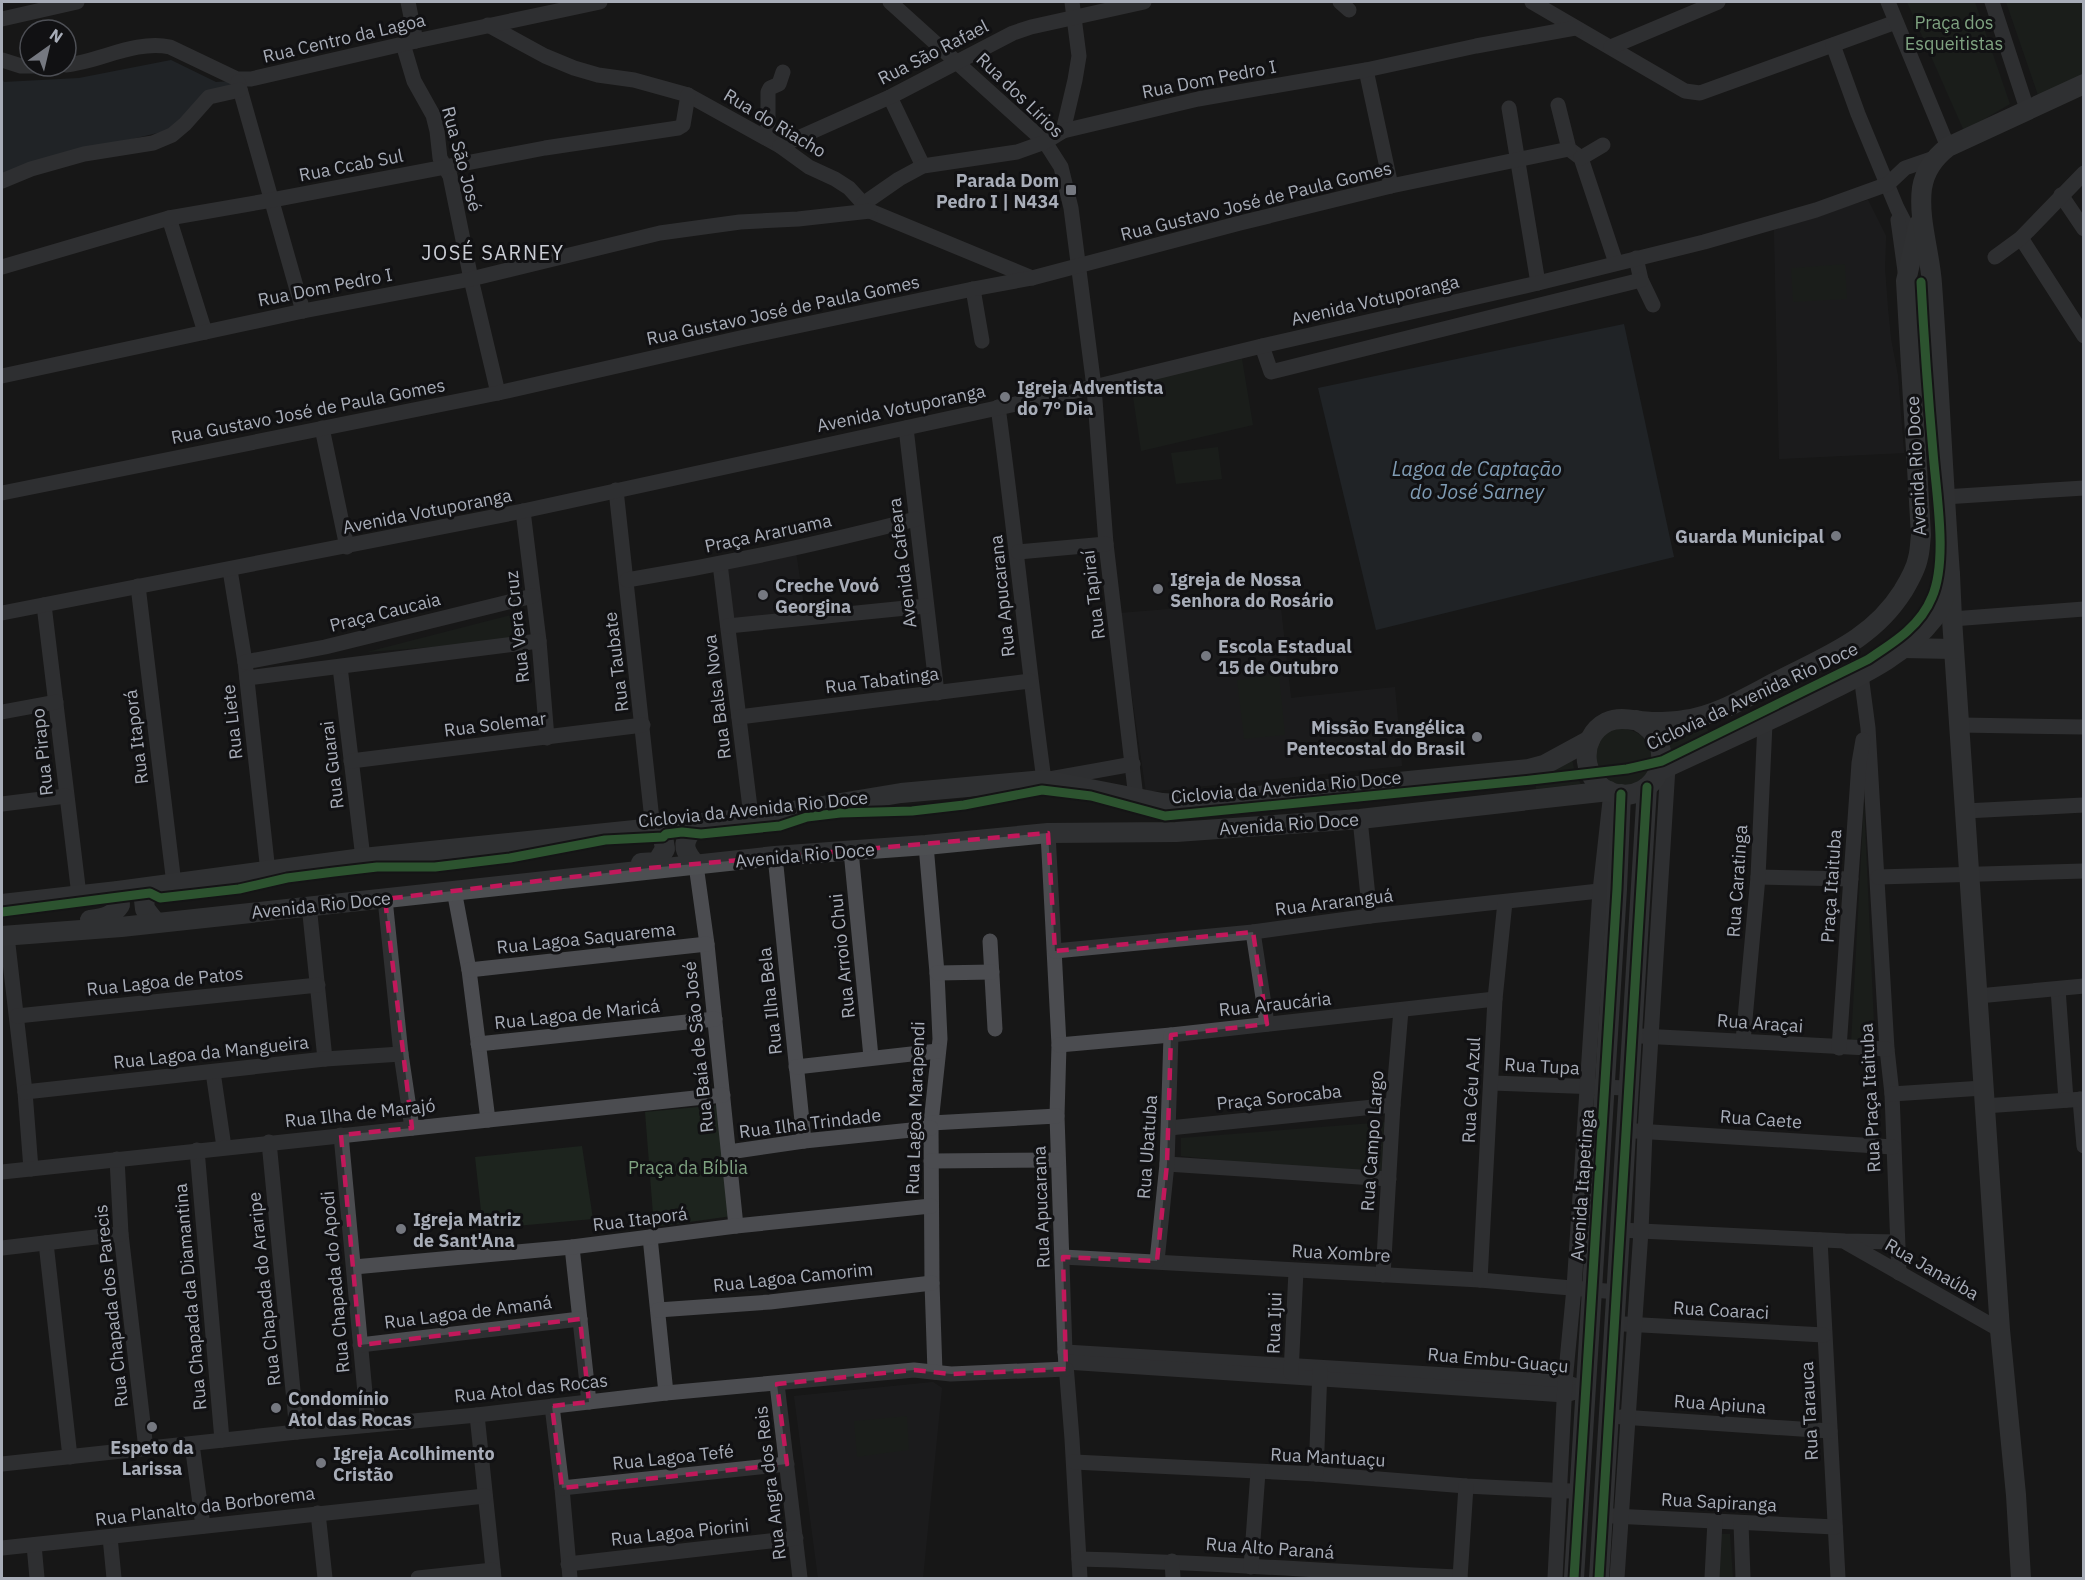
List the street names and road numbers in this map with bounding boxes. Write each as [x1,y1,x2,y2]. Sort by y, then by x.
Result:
street label: Rua Centro da Lagoa [261,8,428,68]
street label: Rua São Rafael [874,14,992,90]
street label: Rua dos Lírios [972,48,1068,142]
street label: Rua Dom Pedro I [1140,55,1278,103]
street label: Rua do Riacho [720,83,830,163]
street label: Rua São José [437,104,487,214]
street label: Rua Ccab Sul [297,144,405,186]
street label: Rua Gustavo José de Paula Gomes [1118,156,1394,246]
street label: Rua Dom Pedro I [256,263,394,311]
street label: Avenida Votuporanga [1289,269,1462,331]
street label: Rua Gustavo José de Paula Gomes [644,270,922,350]
street label: Rua Gustavo José de Paula Gomes [169,373,447,449]
street label: Avenida Votuporanga [815,379,988,437]
street label: Avenida Rio Doce [1901,395,1931,537]
street label: Avenida Votuporanga [340,483,514,539]
street label: Avenida Cafeara [883,496,921,629]
street label: Praça Araruama [702,508,834,558]
street label: Rua Apucarana [984,534,1020,658]
street label: Rua Tapiraí [1076,549,1110,641]
street label: Rua Vera Cruz [500,570,534,684]
street label: Praça Caucaia [327,587,443,637]
street label: Rua Taubate [598,611,634,713]
street label: Rua Balsa Nova [698,633,736,761]
street label: Ciclovia da Avenida Rio Doce [1642,637,1862,755]
street label: Rua Tabatinga [824,662,941,698]
street label: Rua Liete [217,683,247,761]
street label: Rua Itaporá [119,688,153,786]
street label: Rua Solemar [443,706,548,742]
street label: Rua Pirapo [26,707,58,797]
street label: Rua Guarai [315,720,349,810]
street label: Ciclovia da Avenida Rio Doce [1170,765,1402,809]
street label: Ciclovia da Avenida Rio Doce [637,785,869,833]
street label: Avenida Rio Doce [1218,808,1360,840]
street label: Rua Caratinga [1722,824,1752,938]
street label: Praça Itaituba [1816,828,1846,944]
street label: Avenida Rio Doce [734,837,876,873]
street label: Rua Araranguá [1274,883,1395,921]
street label: Avenida Rio Doce [250,886,392,924]
street label: Rua Arroio Chui [824,892,860,1020]
street label: Rua Lagoa Saquarema [495,917,677,959]
street label: Rua Ilha Bela [753,946,787,1056]
street label: Rua Baía de São José [678,960,718,1134]
street label: Rua Lagoa de Patos [85,961,245,1001]
street label: Rua Araucária [1218,987,1333,1021]
street label: Rua Lagoa de Maricá [493,994,661,1034]
street label: Rua Araçai [1716,1009,1804,1037]
street label: Rua Lagoa Marapendi [900,1021,930,1195]
street label: Rua Praça Itaituba [1855,1022,1885,1173]
street label: Rua Lagoa da Mangueira [112,1030,310,1074]
street label: Rua Céu Azul [1457,1036,1485,1144]
street label: Rua Tupa [1504,1053,1581,1079]
street label: Rua Campo Largo [1356,1070,1388,1212]
street label: Praça Sorocaba [1215,1079,1343,1115]
street label: Rua Ilha de Marajó [284,1094,436,1132]
street label: Rua Ubatuba [1132,1094,1162,1200]
street label: Rua Ilha Trindade [738,1103,882,1143]
street label: Rua Caete [1719,1105,1803,1133]
street label: Avenida Itapetinga [1565,1108,1599,1262]
street label: Rua Apucarana [1027,1145,1055,1269]
street label: Rua Chapada da Diamantina [169,1182,211,1411]
street label: Rua Chapada do Apodi [316,1190,354,1374]
street label: Rua Chapada do Araripe [242,1191,286,1387]
street label: Rua Itaporá [591,1202,689,1236]
street label: Rua Chapada dos Parecis [89,1204,133,1408]
street label: Rua Janaúba [1881,1233,1983,1305]
street label: Rua Xombre [1291,1239,1391,1267]
street label: Rua Lagoa Camorim [712,1257,874,1297]
street label: Rua Lagoa de Amaná [383,1290,554,1334]
street label: Rua Ijui [1261,1292,1287,1354]
street label: Rua Coaraci [1672,1296,1770,1324]
street label: Rua Embu-Guaçu [1426,1342,1570,1378]
street label: Rua Tarauca [1795,1360,1823,1461]
street label: Rua Atol das Rocas [453,1368,609,1408]
street label: Rua Apiuna [1673,1389,1767,1419]
street label: Rua Angra dos Reis [749,1405,791,1561]
street label: Rua Lagoa Tefé [611,1439,735,1475]
street label: Rua Mantuaçu [1270,1442,1386,1472]
street label: Rua Planalto da Borborema [94,1481,317,1531]
street label: Rua Sapiranga [1660,1487,1778,1517]
street label: Rua Lagoa Piorini [610,1513,750,1551]
street label: Rua Alto Paraná [1205,1532,1335,1564]

